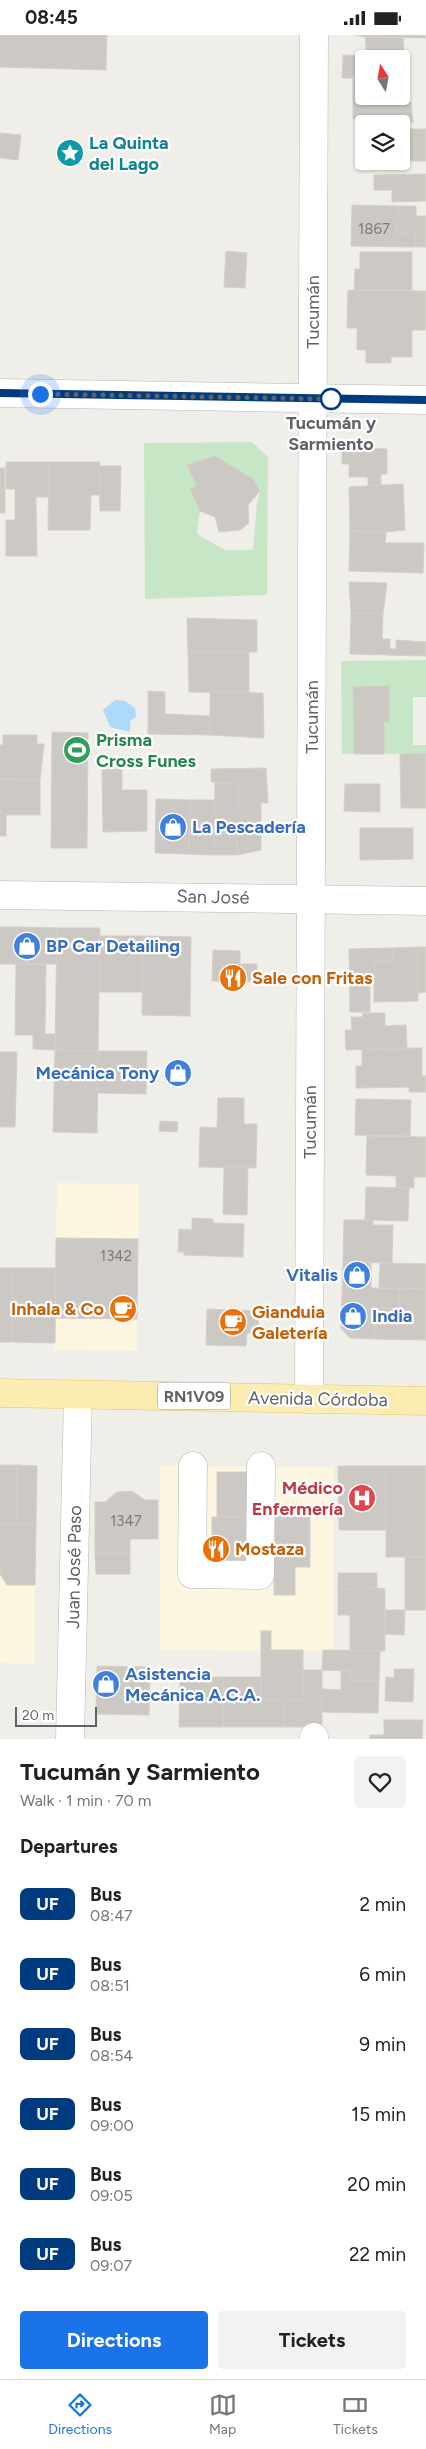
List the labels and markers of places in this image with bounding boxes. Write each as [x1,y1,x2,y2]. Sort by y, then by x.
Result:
place label: La Quinta del Lago [89,132,169,175]
place icon: La Quinta del Lago [55,138,85,168]
marker: Tucumán y Sarmiento [320,388,342,410]
place label: Tucumán y Sarmiento [286,412,377,455]
place label: Prisma Cross Funes [96,729,197,772]
sports icon: Prisma Cross Funes [62,735,92,765]
shop icon: La Pescadería [158,812,188,842]
place label: La Pescadería [192,816,306,838]
shop icon: BP Car Detailing [12,931,42,961]
place label: BP Car Detailing [46,935,180,957]
restaurant icon: Sale con Fritas [218,963,248,993]
place label: Sale con Fritas [252,967,373,989]
shop icon: Mecánica Tony [163,1058,193,1088]
place label: Mecánica Tony [36,1062,160,1084]
shop icon: Vitalis [342,1260,372,1290]
place label: Vitalis [286,1264,339,1286]
cafe icon: Inhala & Co [108,1294,138,1324]
place label: Inhala & Co [11,1298,104,1320]
place label: Gianduia Galetería [252,1301,328,1344]
shop icon: India [338,1301,368,1331]
place label: India [372,1305,412,1327]
cafe icon: Gianduia Galetería [218,1307,248,1337]
place label: Médico Enfermería [252,1477,343,1520]
hospital icon: Médico Enfermería [347,1483,377,1513]
restaurant icon: Mostaza [201,1534,231,1564]
place label: Mostaza [235,1538,304,1560]
place label: Asistencia Mecánica A.C.A. [125,1663,261,1706]
shop icon: Asistencia Mecánica A.C.A. [91,1669,121,1699]

